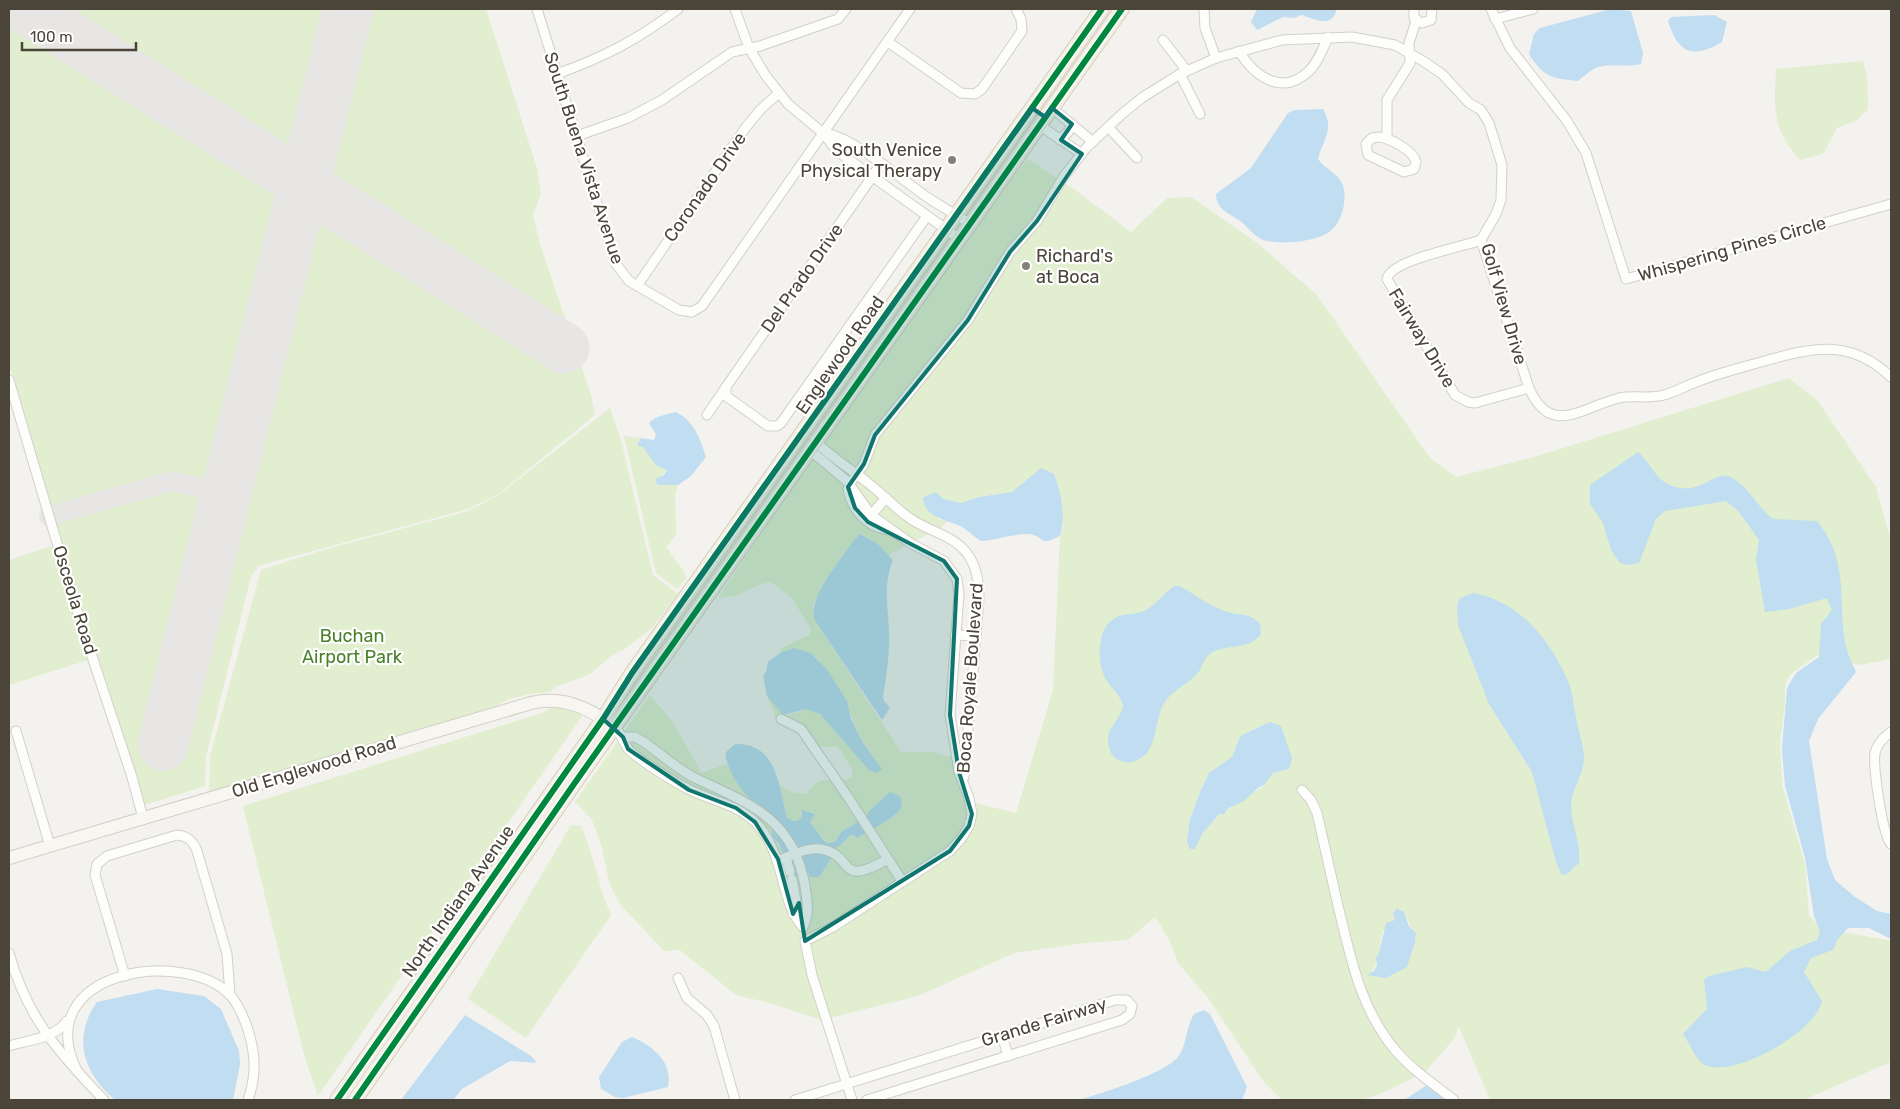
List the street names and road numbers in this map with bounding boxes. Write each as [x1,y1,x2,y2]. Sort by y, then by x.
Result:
street label: South Buena Vista Avenue [539,49,629,267]
street label: Coronado Drive [659,128,751,246]
street label: Whispering Pines Circle [1635,212,1829,286]
street label: Del Prado Drive [756,219,848,337]
street label: Golf View Drive [1476,241,1532,367]
street label: Fairway Drive [1384,284,1460,392]
street label: Englewood Road [791,292,889,418]
street label: Osceola Road [48,543,102,657]
street label: Boca Royale Boulevard [952,582,988,774]
street label: Old Englewood Road [229,731,399,803]
street label: North Indiana Avenue [397,821,519,981]
street label: Grande Fairway [979,992,1109,1052]

